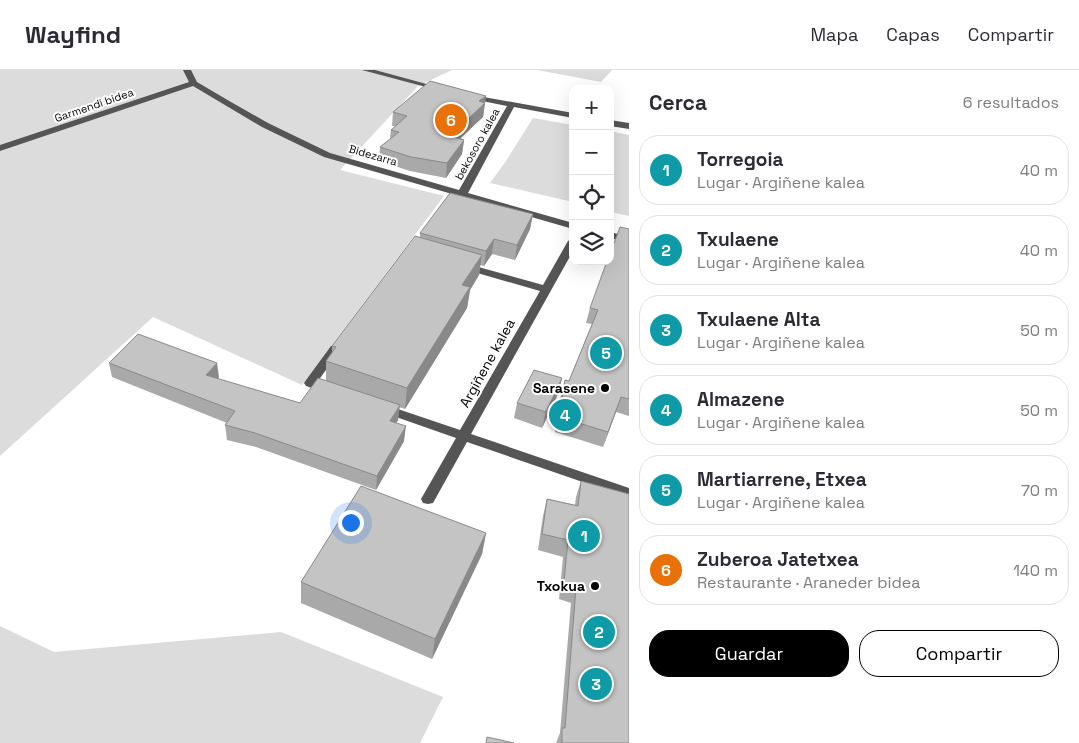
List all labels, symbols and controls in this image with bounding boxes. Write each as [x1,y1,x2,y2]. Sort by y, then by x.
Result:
text: Wayfind [25,19,121,50]
text: Mapa [810,23,858,46]
text: Capas [886,23,940,46]
text: Compartir [968,23,1054,46]
street label: Garmendi bidea [53,85,136,125]
map controls [569,85,614,265]
button: + [569,85,614,130]
text: Cerca [649,89,707,116]
text: 6 resultados [963,92,1059,113]
pin: 6 [435,101,467,139]
street label: bekosoro kalea [452,105,503,182]
button: − [569,130,614,175]
street label: Bidezarra [347,141,400,169]
text: Torregoia [697,147,783,172]
text: 1 [662,160,670,181]
text: 40 m [1020,160,1058,181]
text: Lugar · Argiñene kalea [697,172,865,193]
button: locate [569,175,614,220]
button: layers [569,220,614,265]
text: Txulaene [697,227,779,252]
text: 2 [661,240,671,261]
text: 40 m [1020,240,1058,261]
text: Lugar · Argiñene kalea [697,252,865,273]
text: Txulaene Alta [697,307,820,332]
street label: Argiñene kalea [455,315,519,411]
text: 3 [661,320,671,341]
text: 50 m [1020,320,1058,341]
text: Lugar · Argiñene kalea [697,332,865,353]
pin: 5 [590,334,622,372]
place label: Sarasene [533,379,595,397]
marker: Sarasene [599,382,611,394]
text: Almazene [697,387,785,412]
pin: 4 [549,396,581,434]
text: 4 [661,400,671,421]
text: 50 m [1020,400,1058,421]
text: Lugar · Argiñene kalea [697,412,865,433]
text: Martiarrene, Etxea [697,467,867,492]
text: 5 [661,480,671,501]
text: 70 m [1021,480,1058,501]
text: Lugar · Argiñene kalea [697,492,865,513]
your location [338,510,364,536]
pin: 1 [568,517,600,555]
text: Zuberoa Jatetxea [697,547,859,572]
text: 6 [661,560,671,581]
text: 140 m [1013,560,1058,581]
text: Restaurante · Araneder bidea [697,572,920,593]
place label: Txokua [537,577,585,595]
marker: Txokua [589,580,601,592]
pin: 2 [583,613,615,651]
button: Guardar [649,630,849,677]
button: Compartir [859,630,1059,677]
pin: 3 [580,665,612,703]

